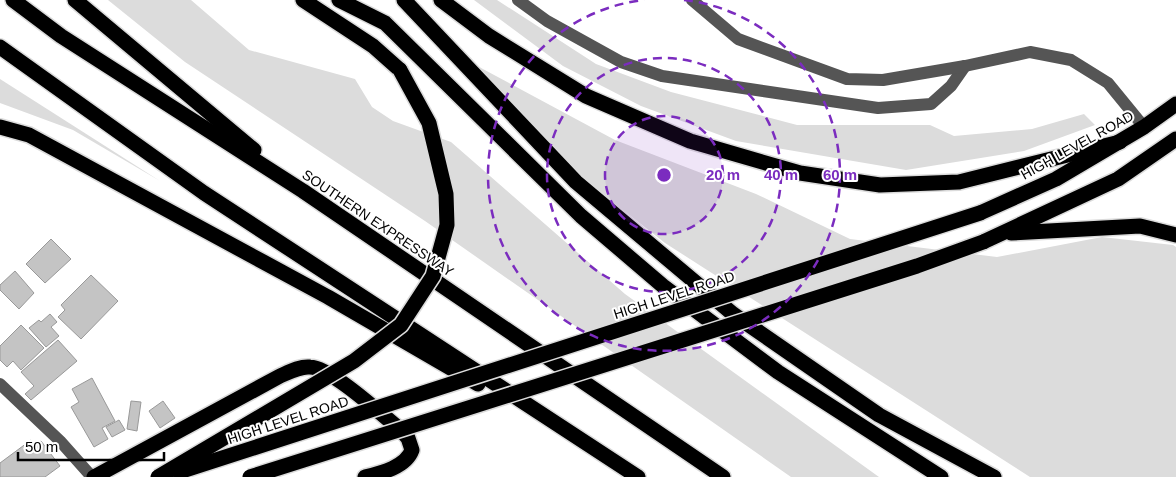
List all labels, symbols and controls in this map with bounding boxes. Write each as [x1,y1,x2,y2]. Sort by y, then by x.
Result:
street label: HIGH LEVEL ROAD [1018,107,1136,183]
street label: SOUTHERN EXPRESSWAY [299,166,457,280]
centre of rings [655,166,673,184]
text: 20 m [706,166,740,183]
text: 40 m [764,166,798,183]
text: 60 m [823,166,857,183]
street label: HIGH LEVEL ROAD [611,268,737,322]
street label: HIGH LEVEL ROAD [225,393,351,447]
scale bar [18,430,164,462]
text: 50 m [25,438,58,455]

